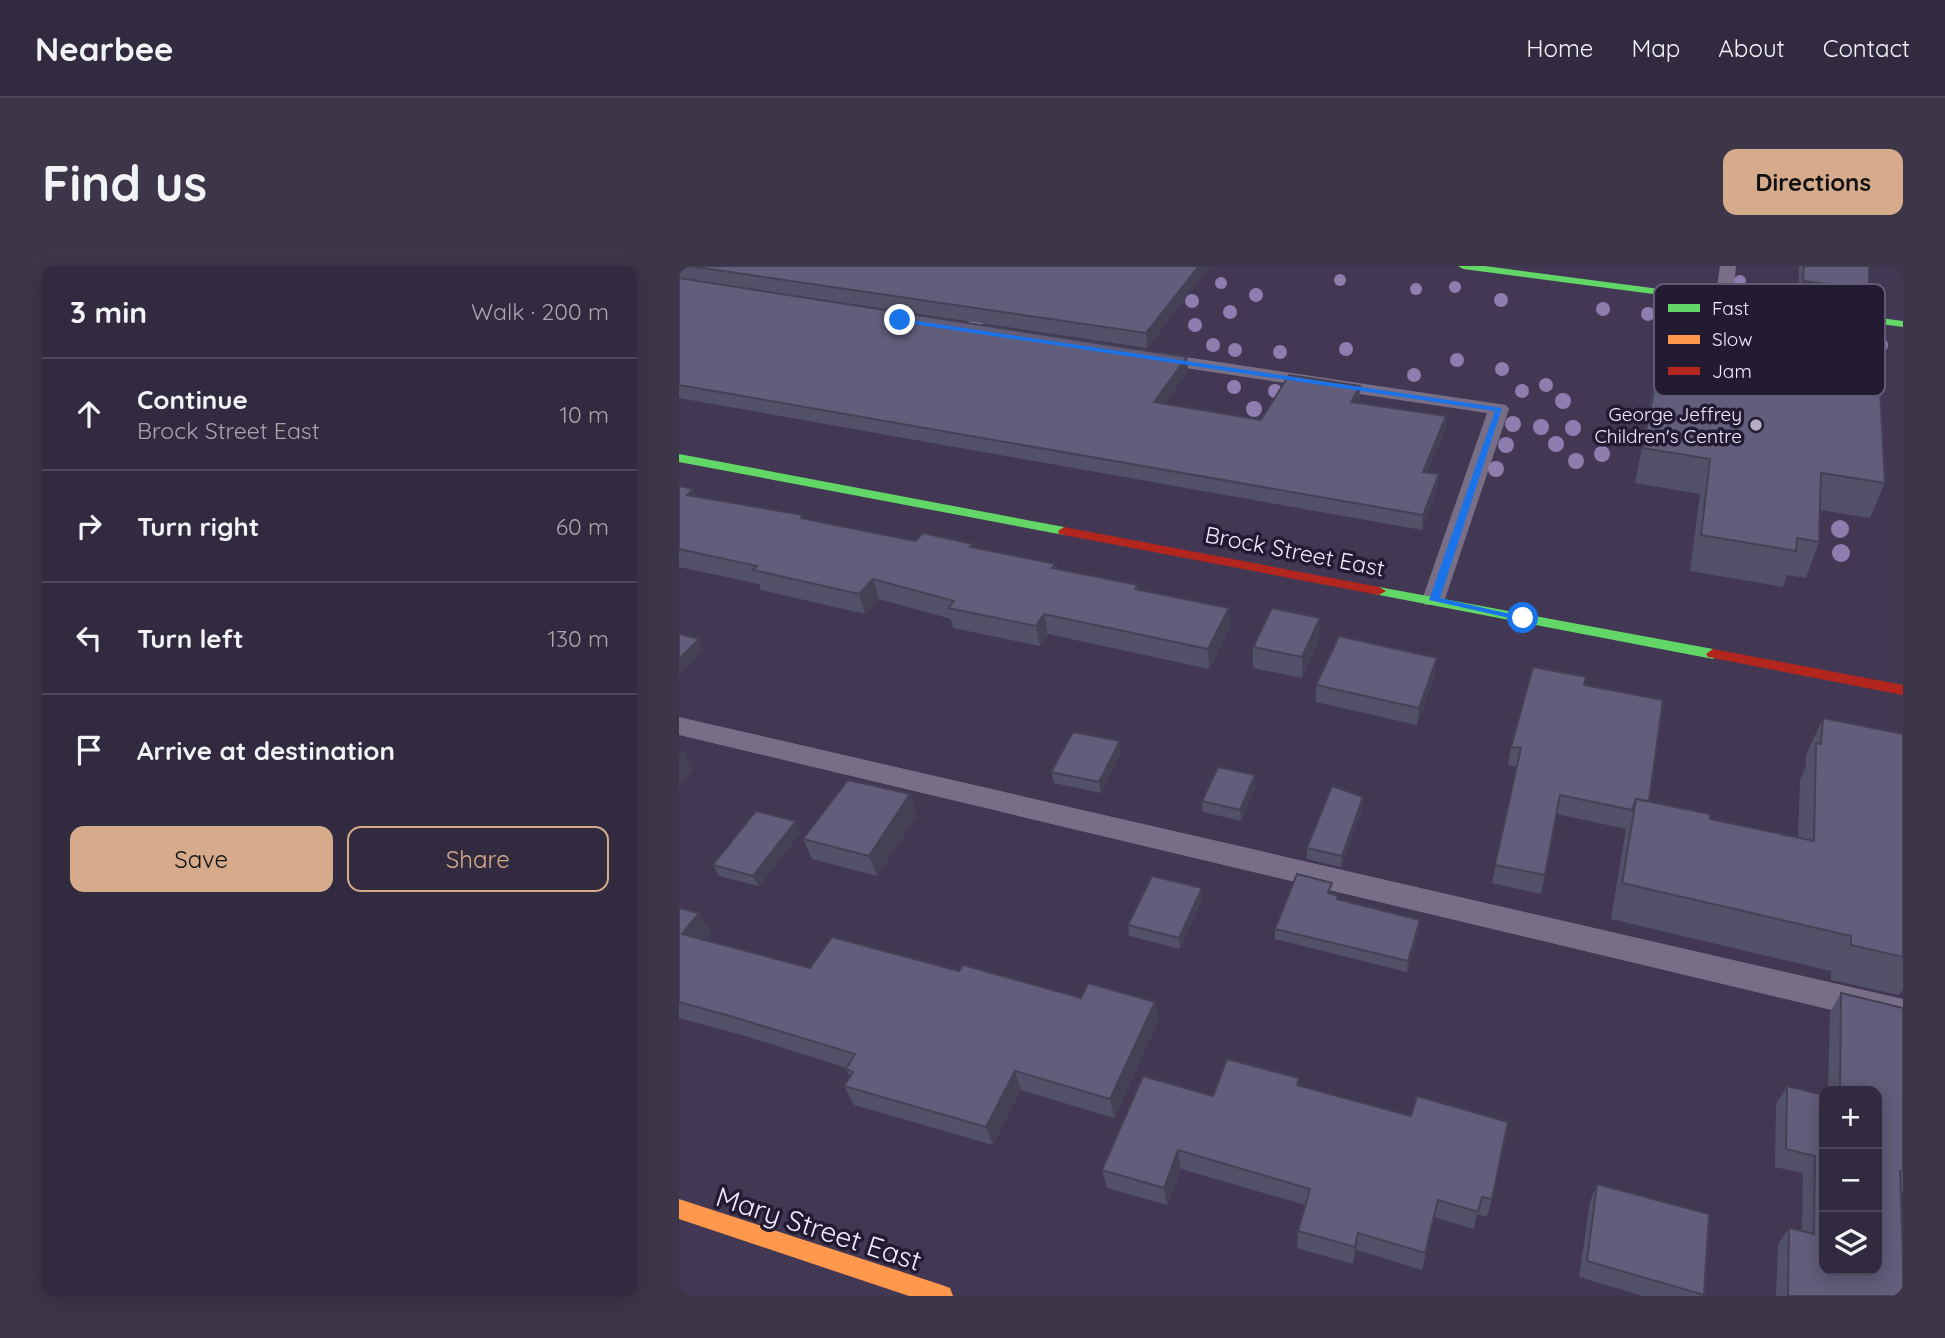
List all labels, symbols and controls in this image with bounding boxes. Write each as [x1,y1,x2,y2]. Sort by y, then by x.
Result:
text: Nearbee [35,28,174,69]
text: Home [1526,33,1593,63]
text: Map [1631,33,1680,63]
text: About [1718,33,1785,63]
text: Contact [1823,33,1910,63]
button: Directions [1723,149,1903,215]
text: Find us [42,152,207,213]
legend [1654,284,1885,396]
text: 3 min [70,293,147,331]
text: Fast [1712,296,1749,320]
text: Walk · 200 m [471,297,609,326]
route end [884,304,915,335]
text: Slow [1712,327,1753,351]
text: Jam [1712,359,1752,383]
text: Continue [137,383,248,416]
icon: ahead [70,395,108,433]
text: 10 m [560,400,609,429]
place label: George Jeffrey Children's Centre [1594,402,1742,448]
text: Brock Street East [137,416,319,445]
marker: George Jeffrey Children's Centre [1748,417,1764,433]
icon: right [70,507,108,545]
text: Turn right [137,510,259,543]
text: 60 m [556,512,609,541]
street label: Brock Street East [1203,519,1388,583]
route start [1507,602,1538,633]
icon: left [70,619,108,657]
text: Turn left [137,622,244,655]
text: 130 m [547,624,609,653]
icon: arrive [70,731,108,769]
text: Arrive at destination [137,734,395,767]
button: Save [70,826,333,892]
button: Share [347,826,609,892]
map controls [1819,1086,1882,1275]
button: + [1819,1086,1882,1149]
button: − [1819,1149,1882,1212]
street label: Mary Street East [712,1178,926,1278]
button: layers [1819,1212,1882,1275]

